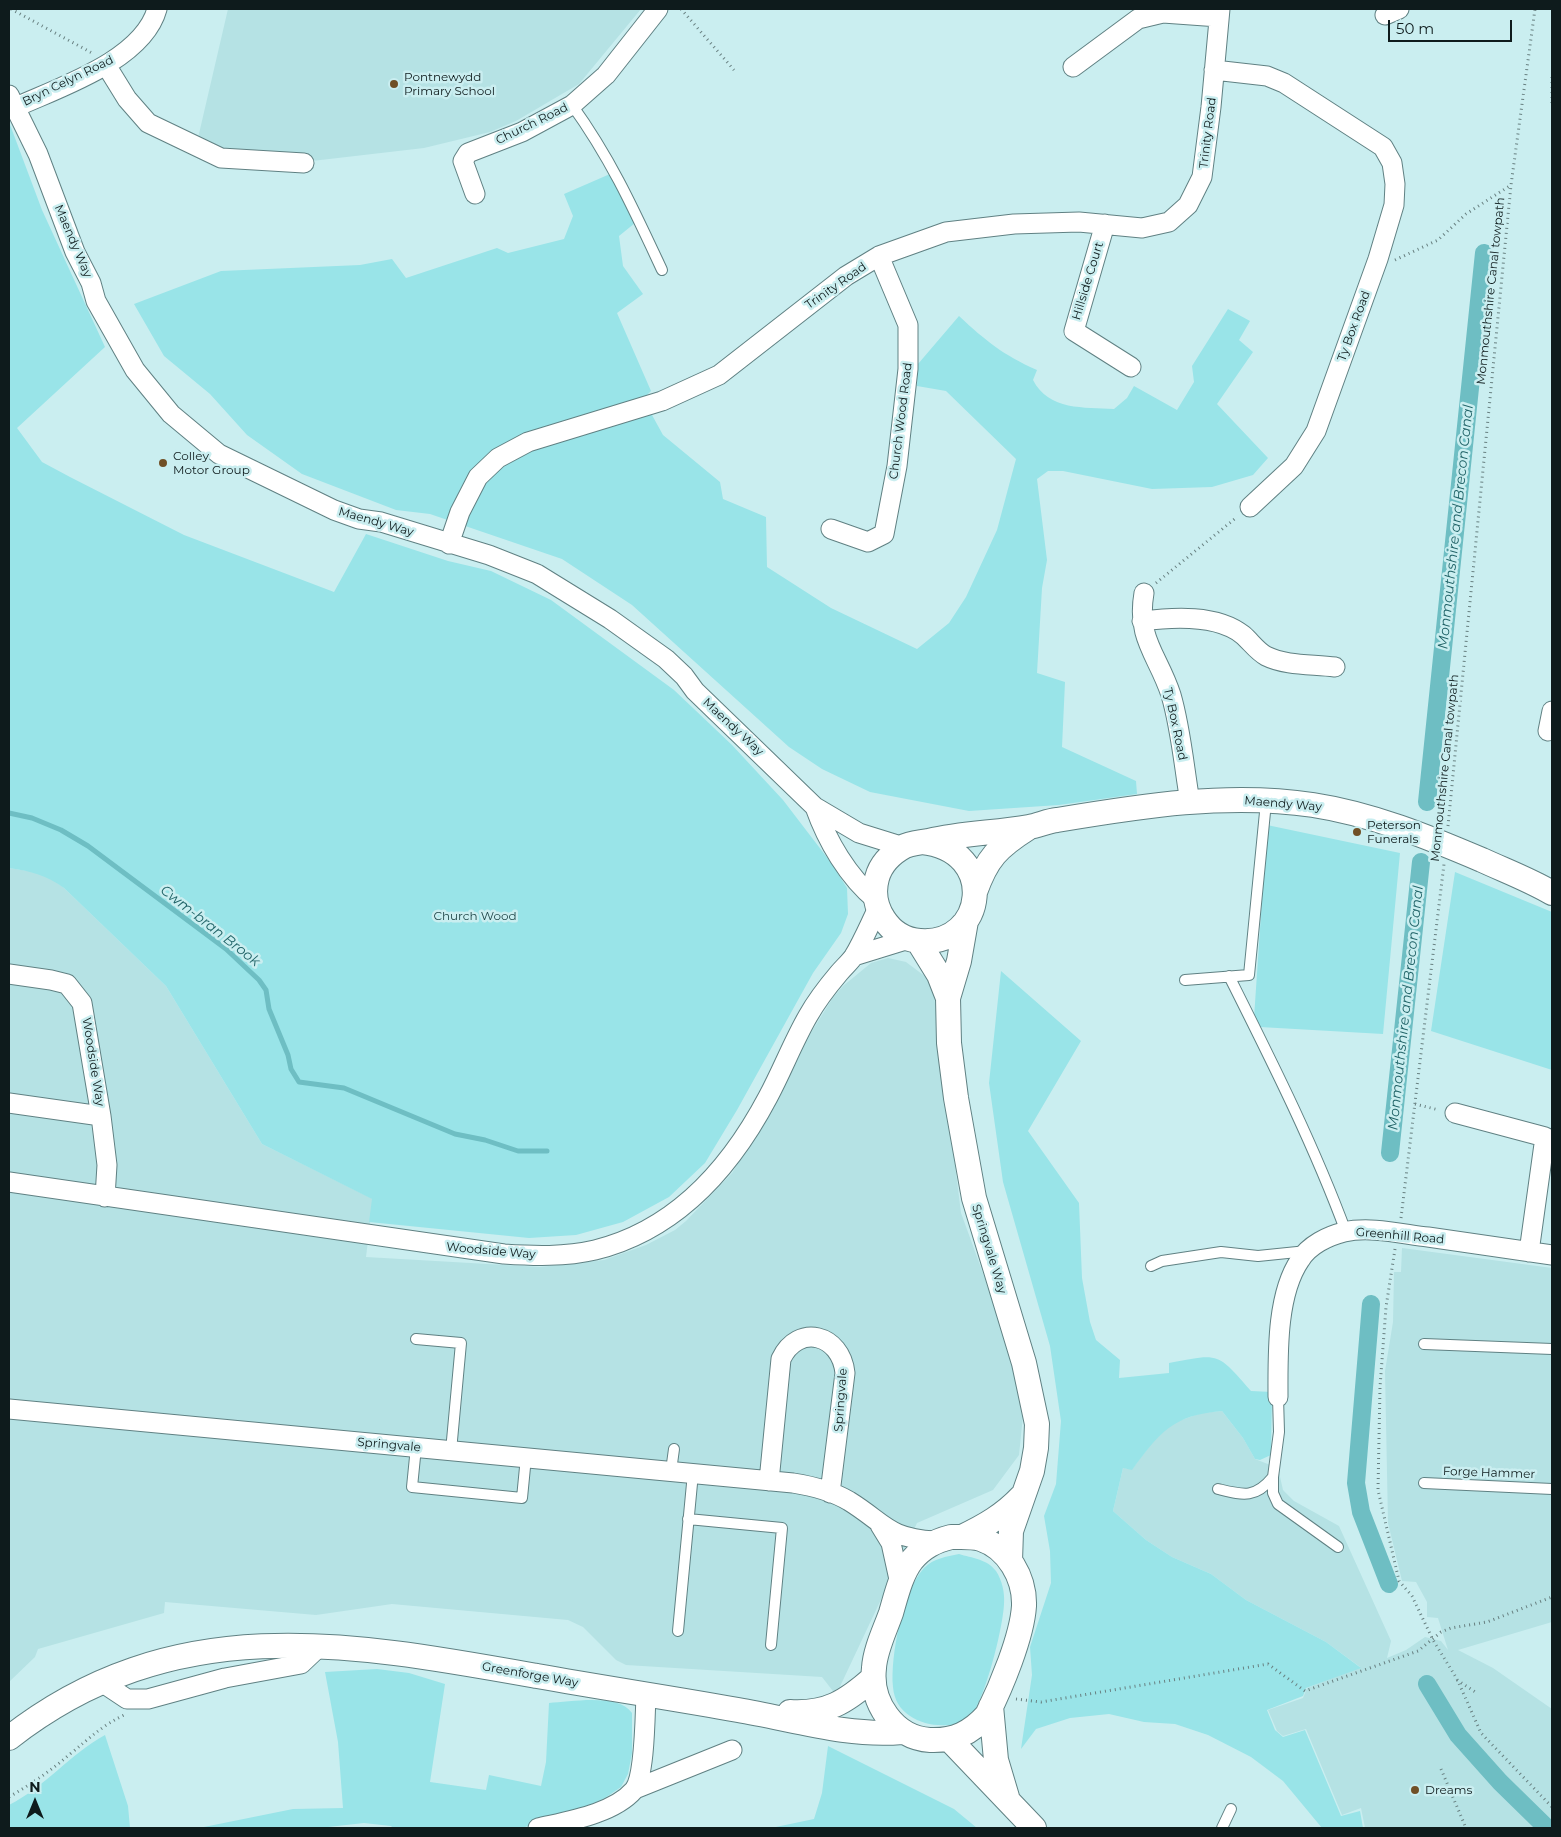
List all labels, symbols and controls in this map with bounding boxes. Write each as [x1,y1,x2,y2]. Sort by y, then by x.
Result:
scale bar [1391,10,1515,42]
text: 50 m [1396,19,1434,38]
street label: Bryn Celyn Road [20,53,116,109]
place label: Pontnewydd Primary School [404,70,495,98]
marker: Pontnewydd Primary School [388,78,400,90]
street label: Trinity Road [1197,97,1219,169]
street label: Church Road [494,100,570,148]
street label: Monmouthshire Canal towpath [1474,197,1508,385]
street label: Maendy Way [51,202,95,280]
street label: Hillside Court [1069,240,1107,322]
street label: Trinity Road [803,260,869,312]
street label: Ty Box Road [1335,289,1373,363]
street label: Church Wood Road [887,362,915,480]
water label: Monmouthshire and Brecon Canal [1435,404,1477,650]
place label: Colley Motor Group [173,449,250,477]
marker: Colley Motor Group [157,457,169,469]
street label: Maendy Way [337,504,415,540]
street label: Monmouthshire Canal towpath [1428,674,1462,862]
street label: Ty Box Road [1160,686,1190,762]
street label: Maendy Way [700,695,766,759]
street label: Maendy Way [1244,793,1322,815]
place label: Peterson Funerals [1367,818,1421,846]
marker: Peterson Funerals [1351,826,1363,838]
water label: Cwm-bran Brook [157,882,263,970]
water label: Monmouthshire and Brecon Canal [1385,885,1427,1131]
park label: Church Wood [433,909,517,923]
street label: Woodside Way [79,1017,107,1107]
street label: Springvale Way [969,1203,1009,1295]
street label: Greenhill Road [1355,1225,1445,1247]
street label: Woodside Way [446,1240,536,1262]
street label: Springvale [832,1368,850,1432]
street label: Springvale [357,1435,421,1455]
street label: Forge Hammer [1443,1464,1535,1482]
street label: Greenforge Way [481,1659,579,1691]
north arrow [10,1777,60,1827]
text: N [29,1778,41,1796]
place label: Dreams [1425,1783,1472,1797]
marker: Dreams [1409,1784,1421,1796]

